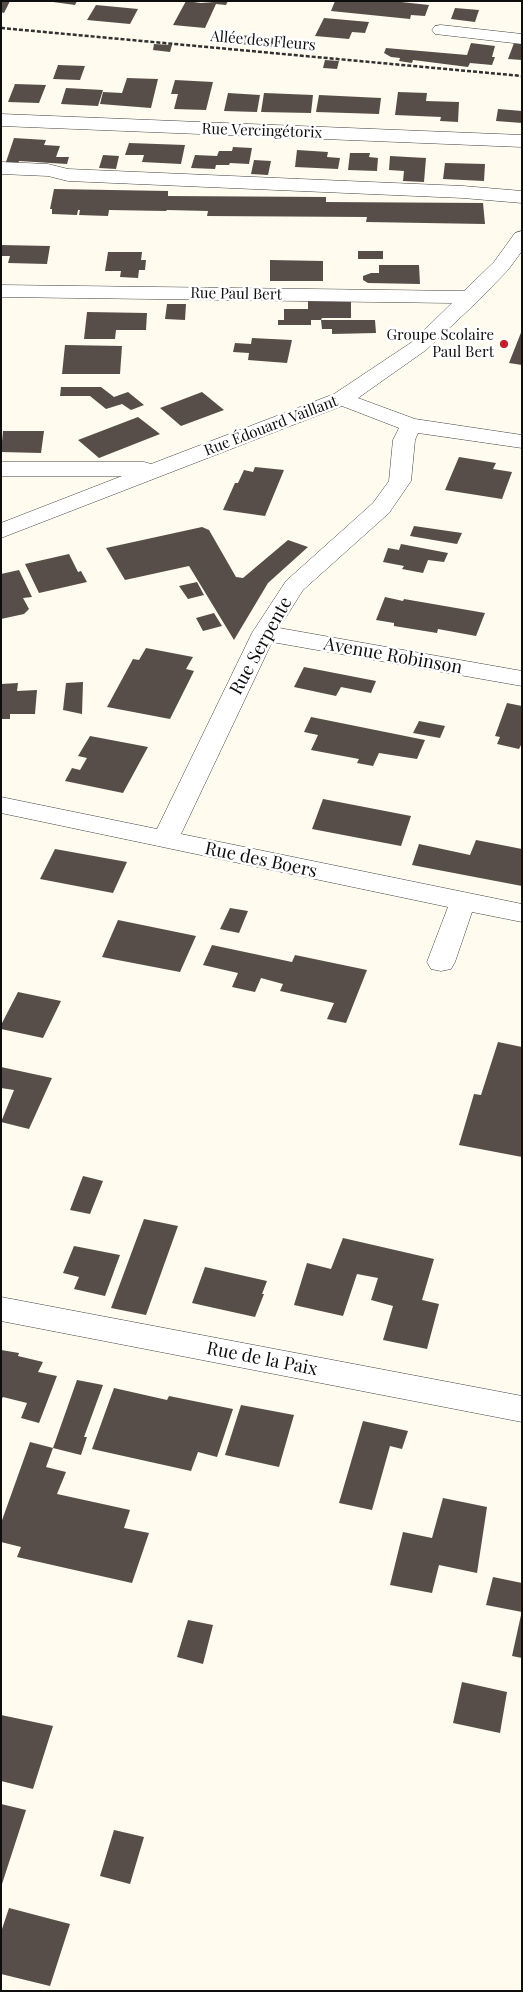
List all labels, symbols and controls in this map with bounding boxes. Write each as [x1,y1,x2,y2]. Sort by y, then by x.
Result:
street label: Allée des Fleurs [210,27,316,55]
street label: Rue Vercingétorix [201,120,323,142]
street label: Rue Paul Bert [190,284,282,304]
place label: Groupe Scolaire Paul Bert [387,326,494,361]
marker: Groupe Scolaire Paul Bert [498,338,510,350]
street label: Rue Édouard Vaillant [202,392,340,460]
street label: Rue Serpente [225,593,297,699]
street label: Avenue Robinson [322,633,464,679]
street label: Rue des Boers [203,838,319,882]
street label: Rue de la Paix [205,1338,319,1380]

